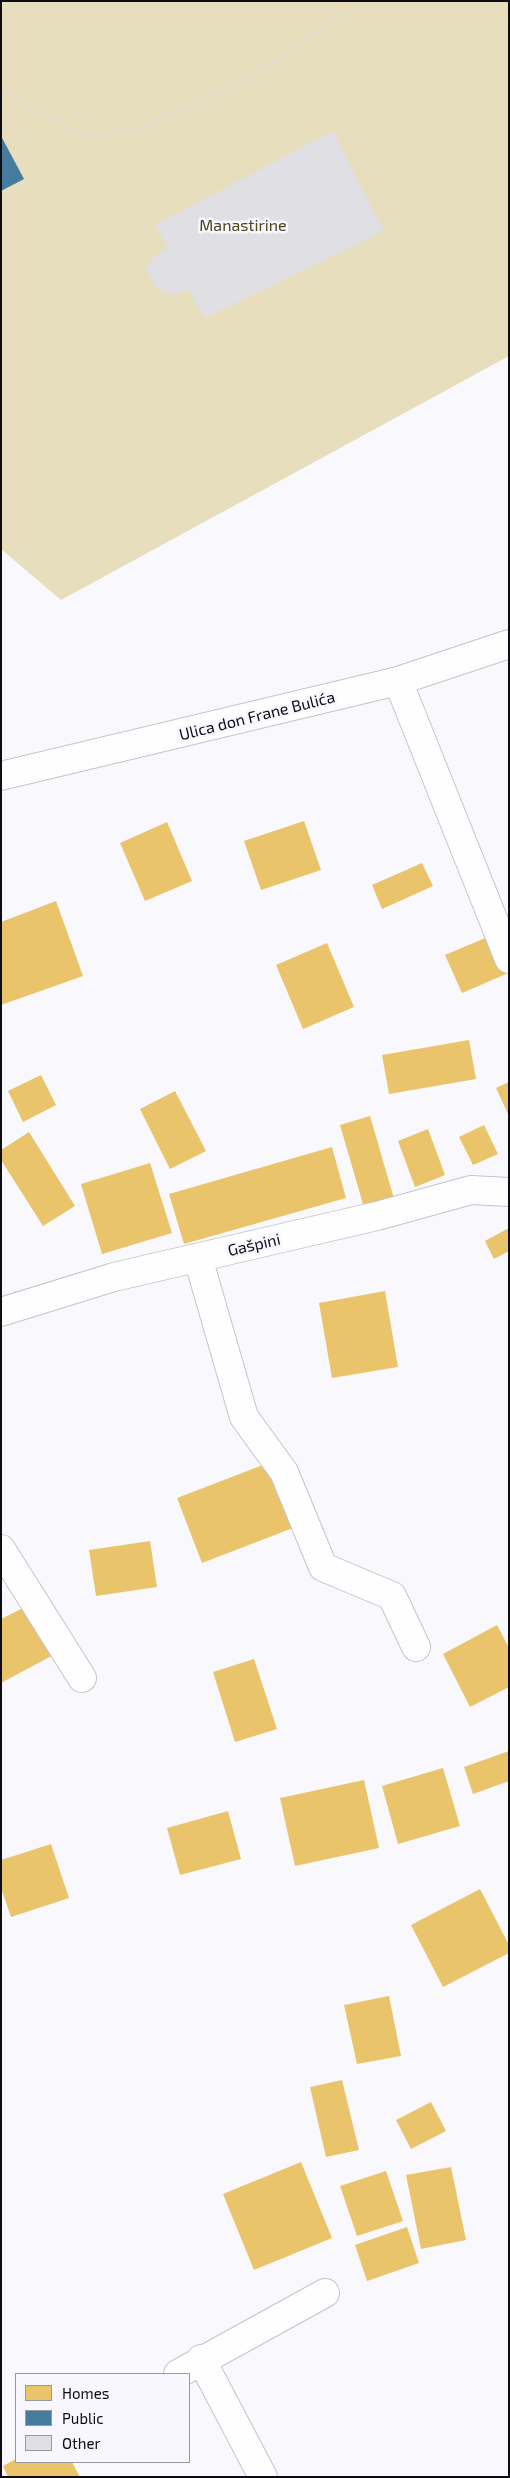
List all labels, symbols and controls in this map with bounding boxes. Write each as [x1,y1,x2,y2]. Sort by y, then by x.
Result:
park label: Manastirine [199,216,287,236]
street label: Ulica don Frane Bulića [177,687,337,745]
street label: Gašpini [226,1230,282,1260]
legend [15,2373,190,2463]
text: Homes [62,2384,109,2402]
text: Public [62,2409,103,2427]
text: Other [62,2434,101,2452]

